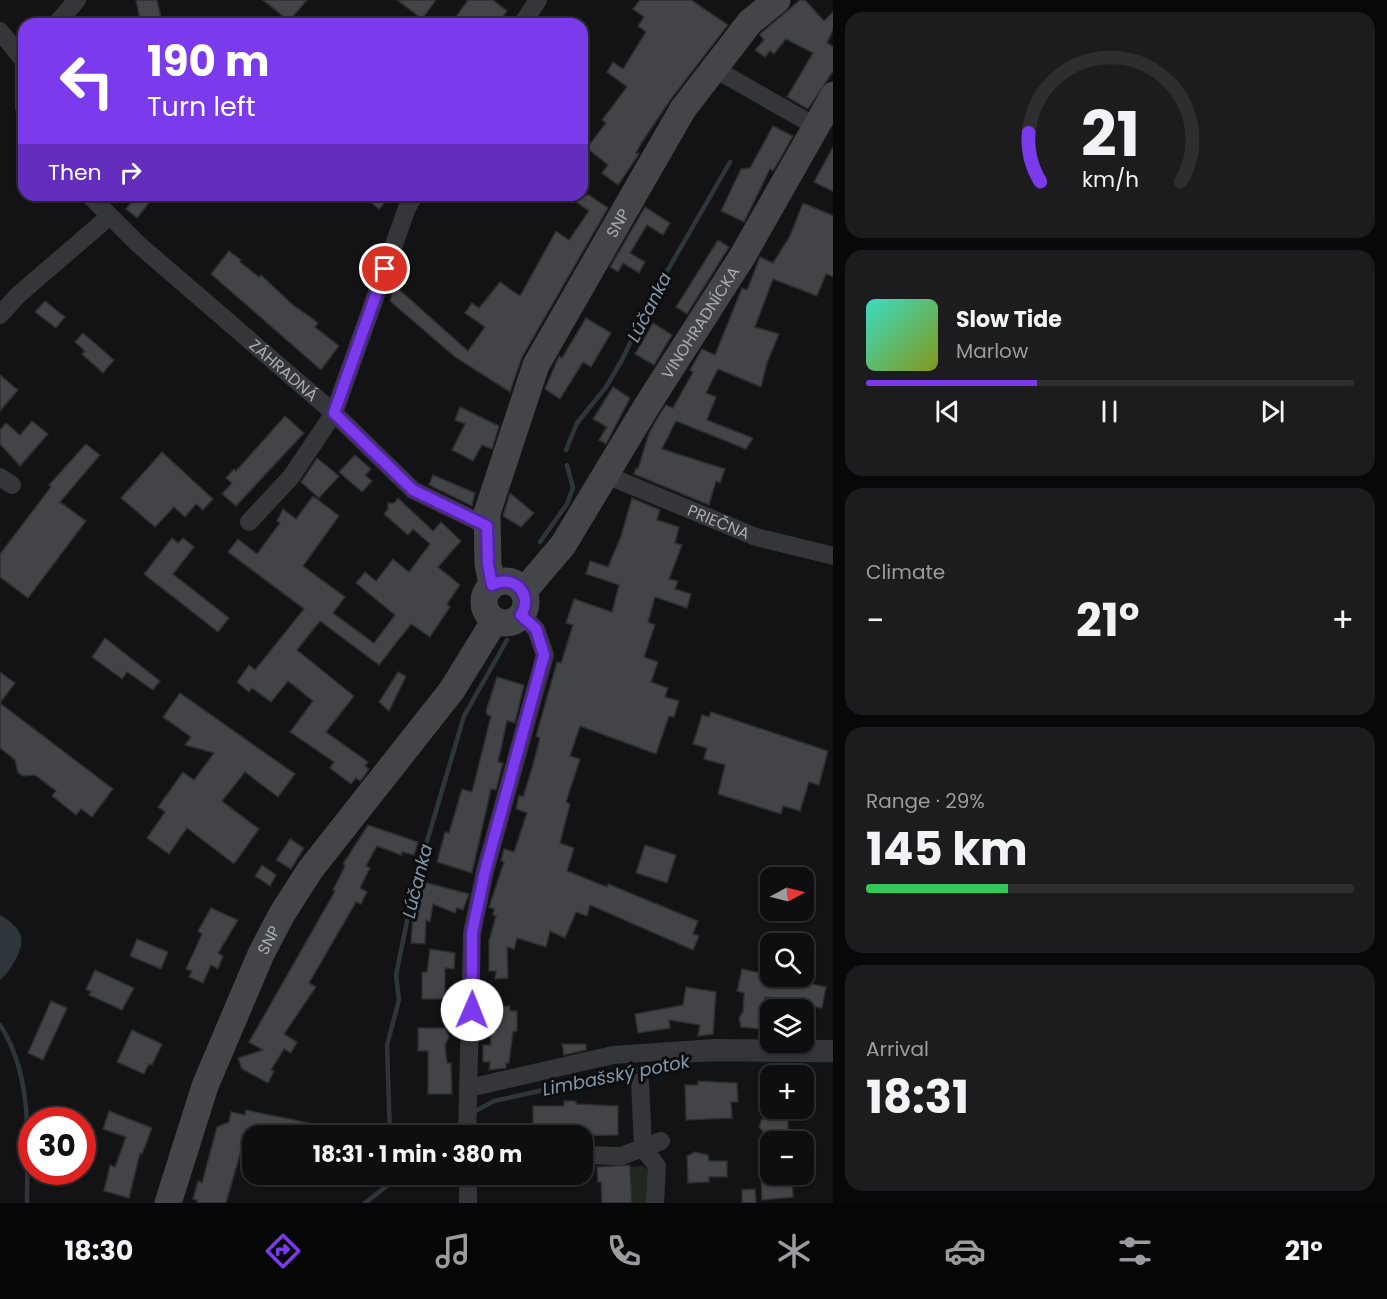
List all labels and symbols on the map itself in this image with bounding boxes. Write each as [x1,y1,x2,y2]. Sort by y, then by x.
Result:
street label: SNP [600,204,635,242]
pin [359,243,410,294]
street label: VINOHRADNÍCKA [656,262,745,383]
water label: Lúčanka [621,268,677,346]
street label: ZÁHRADNÁ [244,334,324,406]
street label: PRIEČNA [684,498,754,545]
water label: Lúčanka [396,841,438,921]
north arrow [760,867,814,921]
street label: SNP [251,921,286,959]
position arrow [440,978,504,1042]
water label: Limbašský potok [540,1048,693,1102]
speed limit sign: 30 [18,1107,96,1185]

